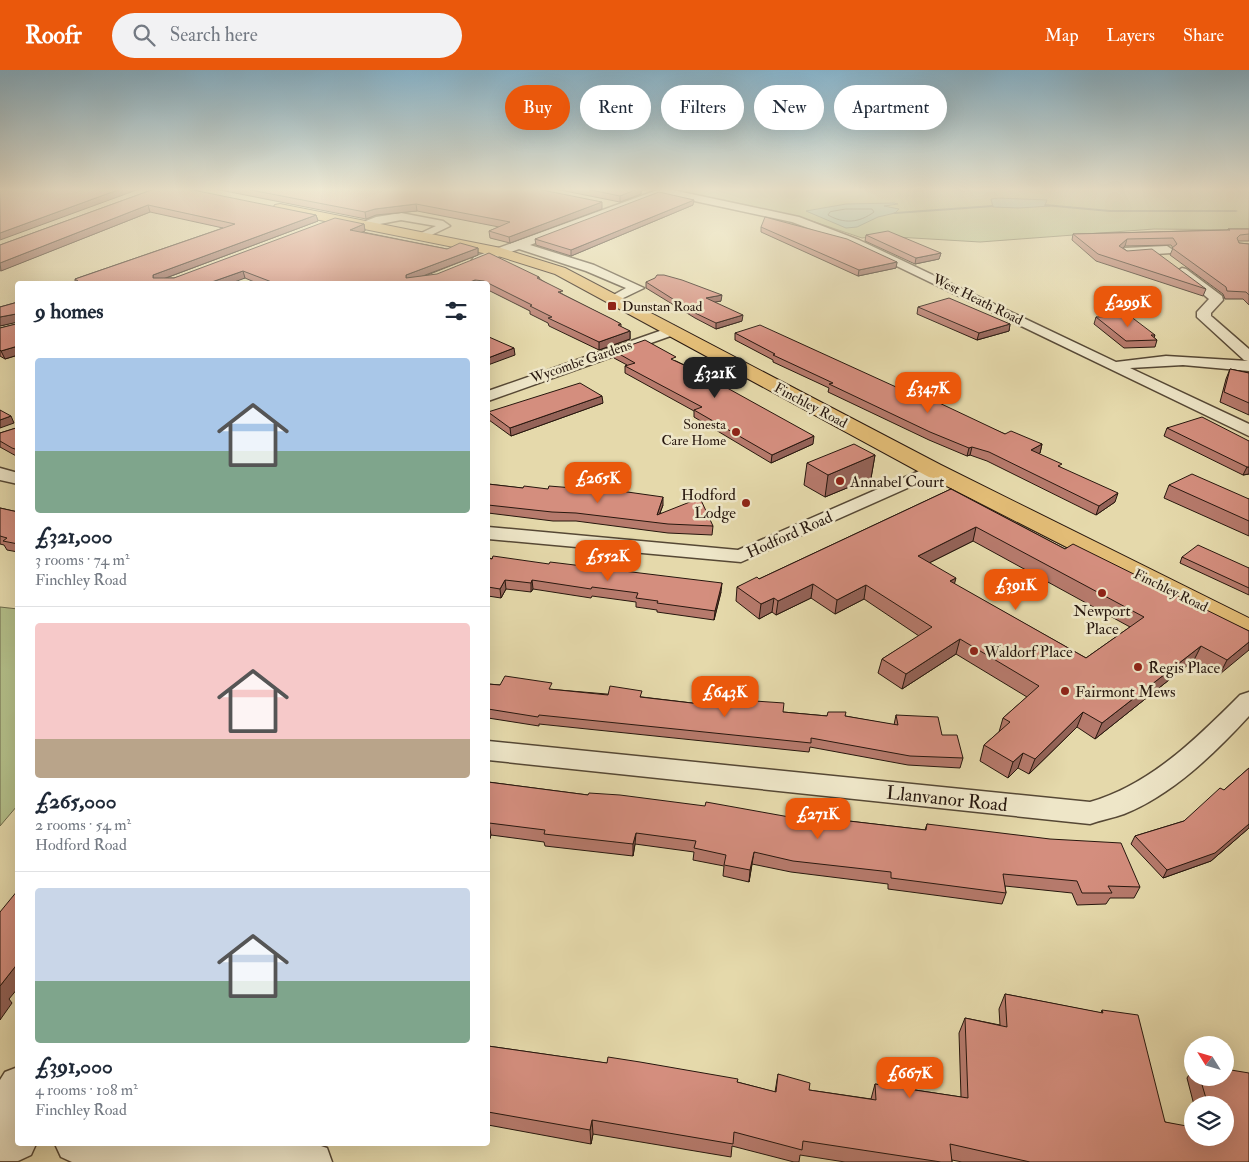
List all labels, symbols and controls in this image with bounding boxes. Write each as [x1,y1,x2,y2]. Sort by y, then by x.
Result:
search box [112,13,462,58]
text: Roofr [25,20,82,51]
icon: search [130,21,158,49]
text: Search here [170,23,258,47]
text: Map [1045,24,1079,47]
text: Layers [1107,24,1155,47]
text: Share [1183,24,1224,47]
chip: Buy [505,85,570,130]
chip: Rent [580,85,651,130]
chip: Filters [661,85,744,130]
chip: New [754,85,824,130]
chip: Apartment [834,85,947,130]
street label: West Heath Road [929,270,1026,329]
pin: £299K [1093,286,1163,328]
text: £299K [1105,292,1151,312]
icon: filters [442,297,470,325]
text: 9 homes [35,298,104,325]
place label: Dunstan Road [622,298,703,315]
marker: Dunstan Road [606,300,618,312]
street label: Wycombe Gardens [527,336,635,388]
pin: £321K [680,356,750,399]
text: £321K [694,363,736,383]
pin: £347K [893,372,963,414]
text: £347K [906,378,950,398]
street label: Finchley Road [771,379,850,433]
icon: home [208,390,298,480]
place label: Sonesta Care Home [661,416,726,449]
marker: Sonesta Care Home [730,426,742,438]
pin: £265K [563,462,633,504]
text: £265K [575,468,621,488]
place label: Annabel Court [849,472,944,492]
marker: Annabel Court [834,475,846,487]
place label: Hodford Lodge [681,485,736,523]
marker: Hodford Lodge [740,497,752,509]
street label: Hodford Road [743,507,836,563]
text: £321,000 [35,523,113,550]
pin: £552K [573,540,643,582]
text: £552K [586,546,630,566]
text: 3 rooms · 74 m² [35,550,129,570]
street label: Finchley Road [1131,565,1211,617]
pin: £391K [981,568,1051,611]
text: Finchley Road [35,570,127,590]
text: £391K [995,575,1037,595]
marker: Newport Place [1096,587,1108,599]
place label: Newport Place [1073,601,1131,639]
place label: Waldorf Place [983,642,1073,662]
marker: Waldorf Place [968,645,980,657]
icon: home [208,656,298,746]
place label: Regis Place [1148,658,1221,678]
marker: Regis Place [1132,661,1144,673]
pin: £643K [690,676,760,718]
text: £643K [703,682,747,702]
place label: Fairmont Mews [1075,682,1175,702]
marker: Fairmont Mews [1059,685,1071,697]
street label: Llanvanor Road [885,781,1009,817]
text: £265,000 [35,788,117,815]
pin: £271K [783,798,853,840]
text: £271K [796,804,840,824]
text: 2 rooms · 54 m² [35,815,131,835]
text: Hodford Road [35,835,127,855]
icon: home [208,921,298,1011]
north arrow [1184,1036,1234,1086]
map controls [1184,1036,1234,1146]
text: £391,000 [35,1053,113,1080]
pin: £667K [875,1056,945,1099]
text: £667K [887,1063,933,1083]
text: 4 rooms · 108 m² [35,1080,138,1100]
button: layers [1184,1096,1234,1146]
text: Finchley Road [35,1100,127,1120]

